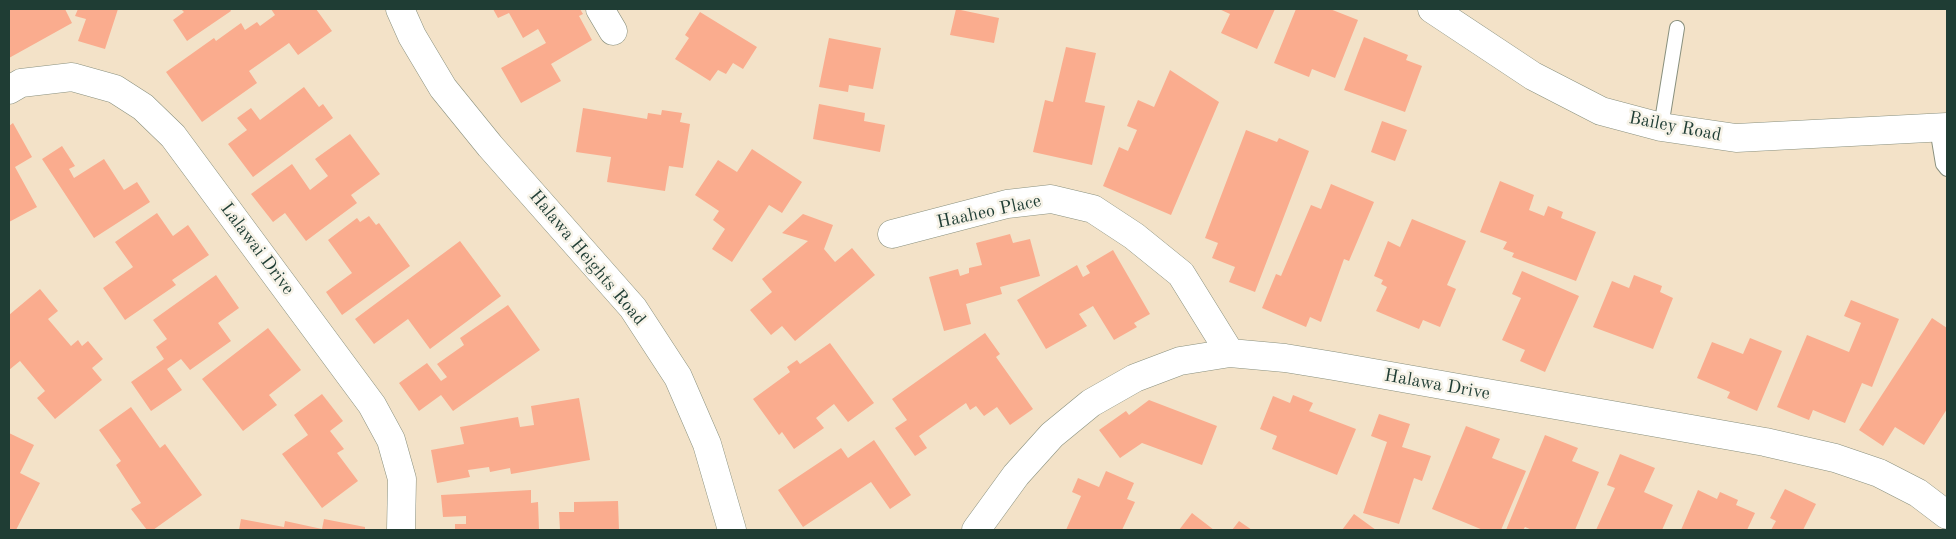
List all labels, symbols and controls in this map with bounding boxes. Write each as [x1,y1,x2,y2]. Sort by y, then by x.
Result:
street label: Bailey Road [1627,107,1723,147]
street label: Halawa Heights Road [524,186,650,330]
street label: Haaheo Place [935,190,1043,234]
street label: Lalawai Drive [215,199,299,299]
street label: Halawa Drive [1382,365,1492,405]

